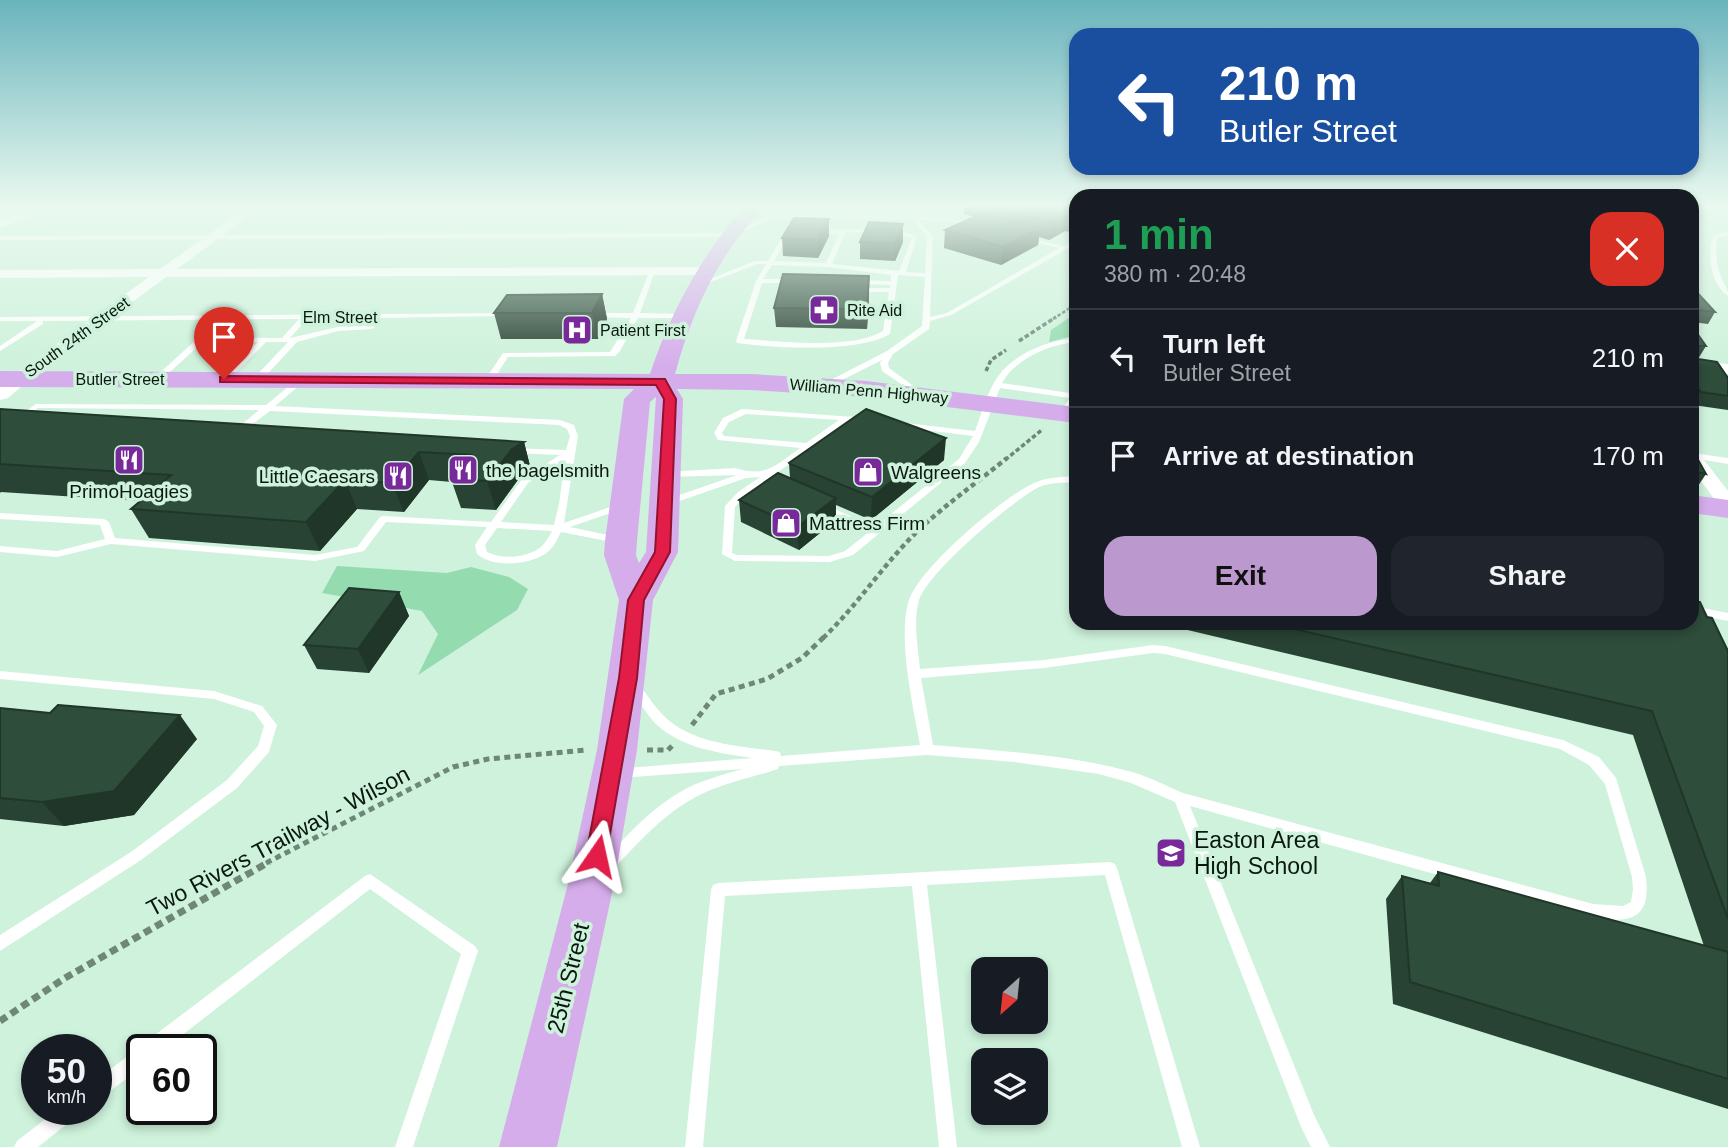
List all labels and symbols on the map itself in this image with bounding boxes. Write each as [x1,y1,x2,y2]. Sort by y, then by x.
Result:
street label: South 24th Street [22,293,133,380]
pharmacy icon: Rite Aid [807,293,841,327]
place label: Rite Aid [847,302,902,319]
pin [194,307,254,379]
street label: Elm Street [303,309,378,326]
hospital icon: Patient First [560,313,594,347]
place label: Patient First [600,322,686,339]
street label: Butler Street [76,371,165,388]
street label: William Penn Highway [789,376,949,406]
restaurant icon: PrimoHoagies [112,443,146,477]
restaurant icon: the bagelsmith [446,453,480,487]
shop icon: Walgreens [851,455,885,489]
restaurant icon: Little Caesars [381,459,415,493]
place label: the bagelsmith [486,460,610,481]
place label: Walgreens [891,462,981,483]
place label: Little Caesars [259,466,375,487]
place label: PrimoHoagies [69,481,189,502]
shop icon: Mattress Firm [769,506,803,540]
place label: Mattress Firm [809,513,925,534]
street label: Two Rivers Trailway - Wilson [142,761,414,921]
position arrow [560,819,634,893]
place label: Easton Area High School [1194,827,1320,879]
school or university icon: Easton Area High School [1154,836,1188,870]
street label: 25th Street [542,920,594,1036]
north arrow [971,957,1048,1034]
speed limit sign: 60 [126,1034,217,1125]

